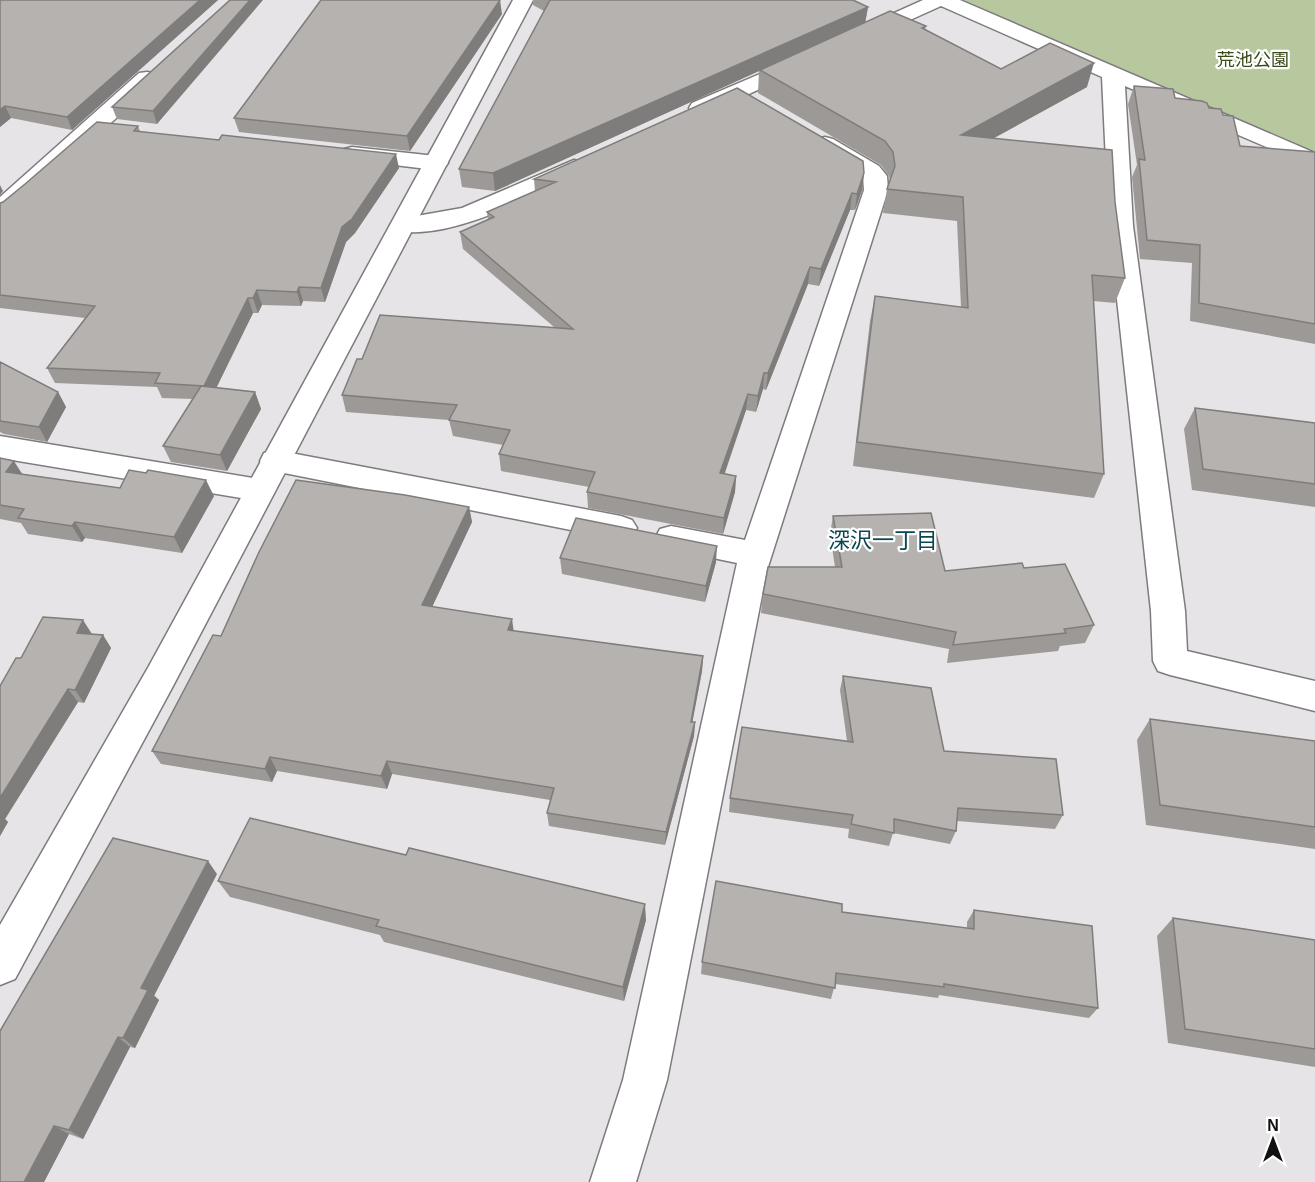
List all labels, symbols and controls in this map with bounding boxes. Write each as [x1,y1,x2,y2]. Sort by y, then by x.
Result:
park label: 荒池公園 [1217,50,1289,70]
district label: 深沢一丁目 [828,528,938,553]
north arrow [1243,1110,1303,1170]
text: N [1267,1117,1279,1134]

